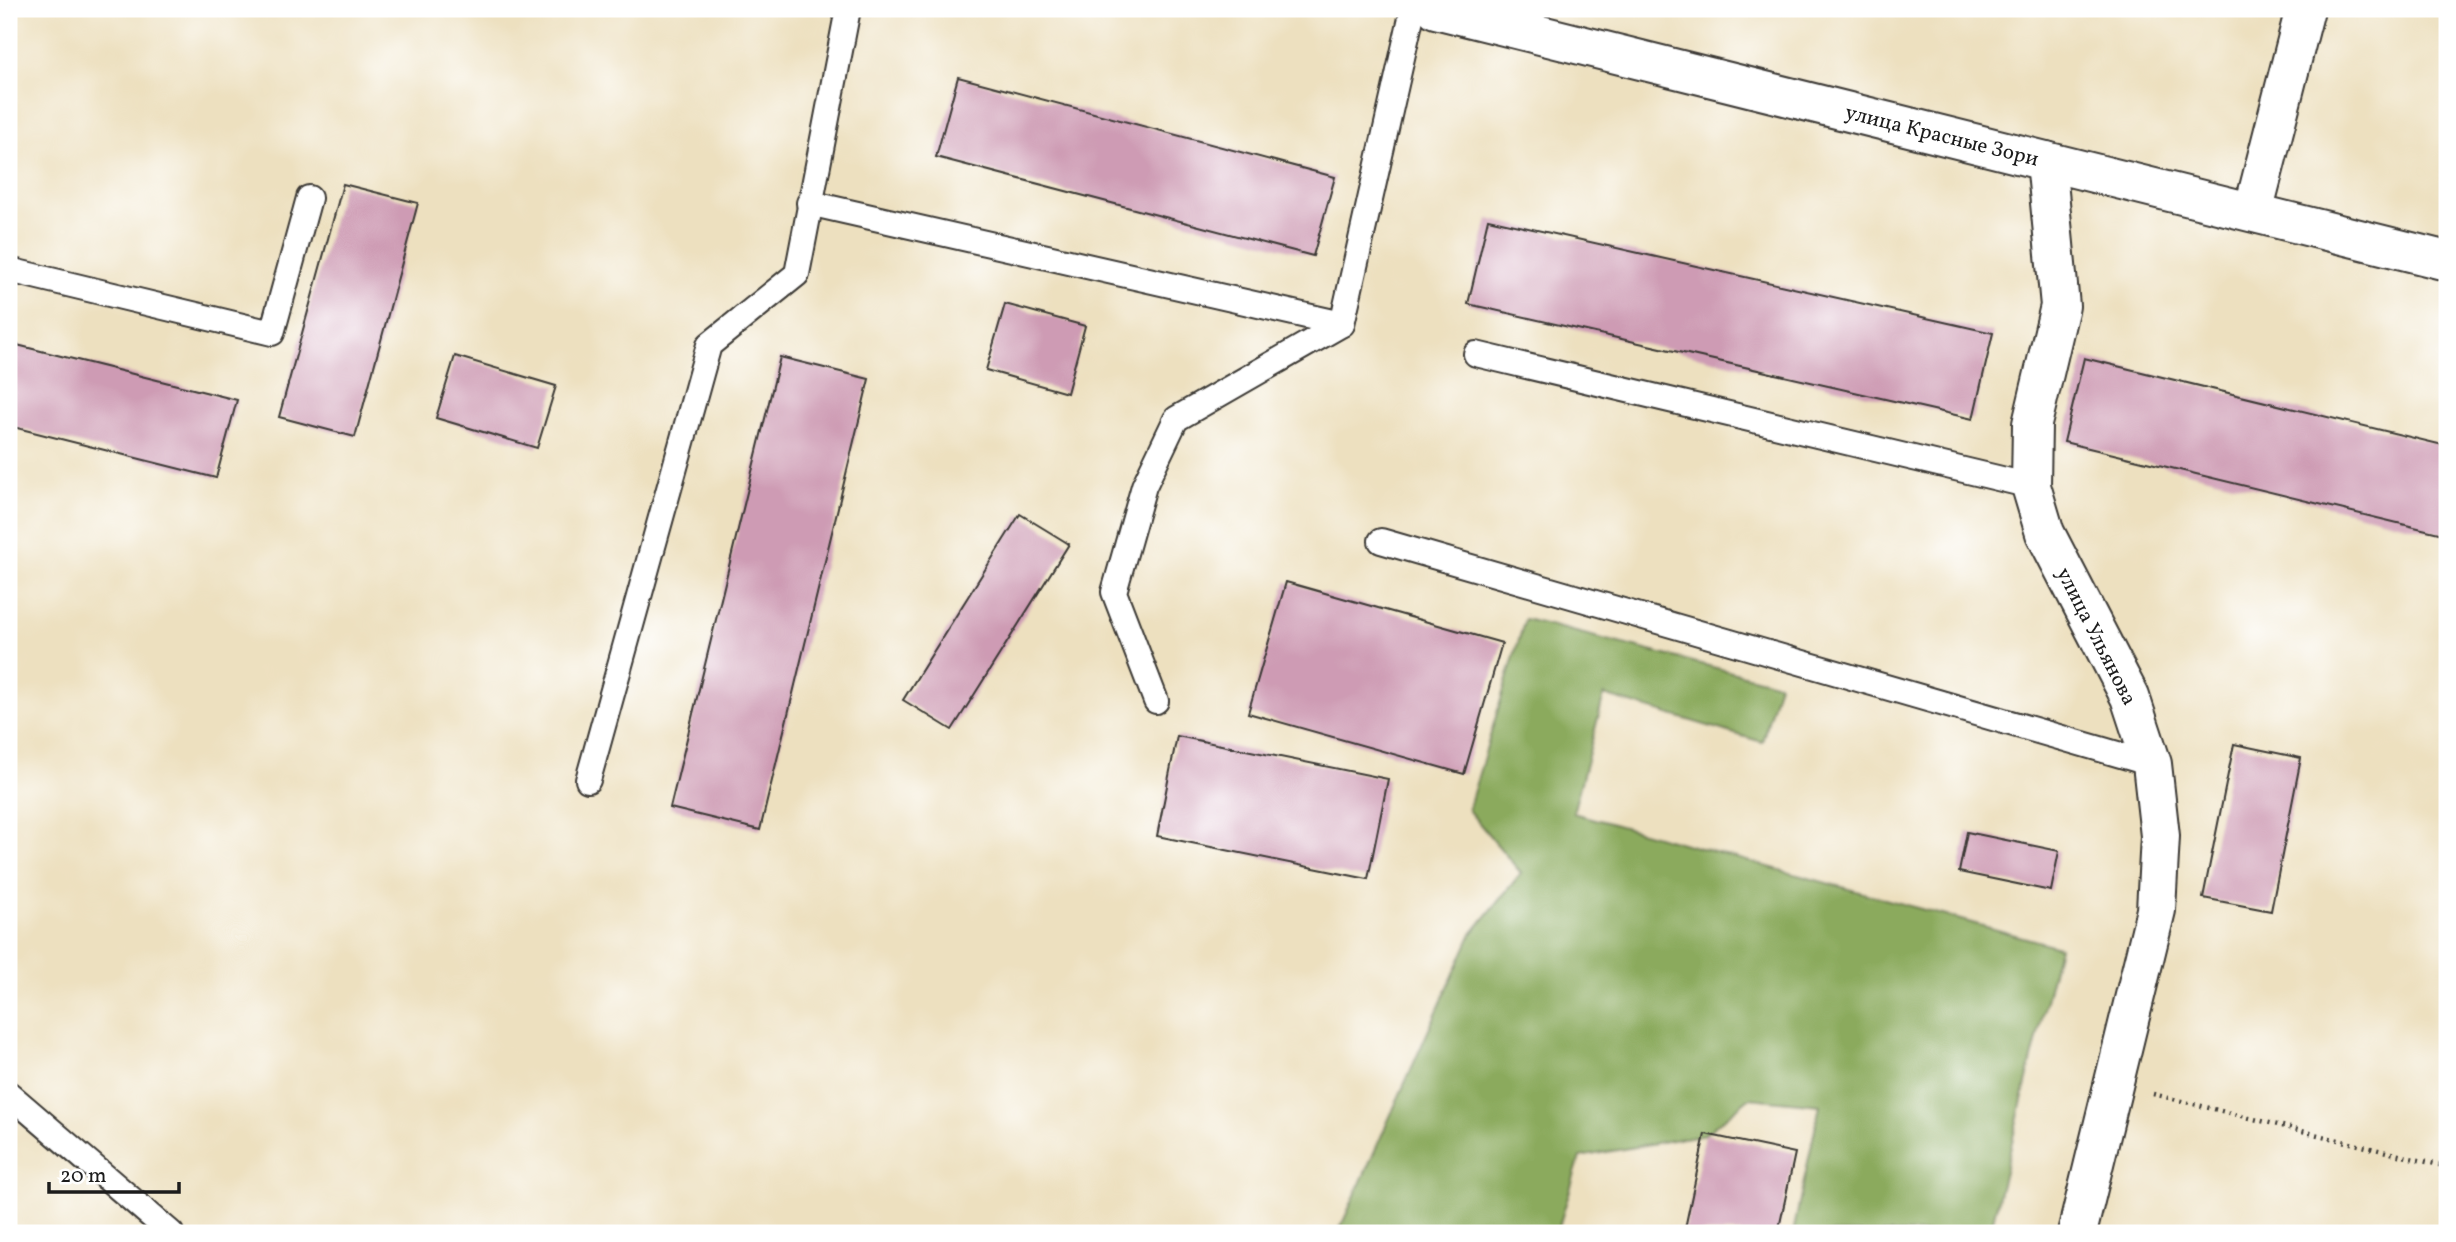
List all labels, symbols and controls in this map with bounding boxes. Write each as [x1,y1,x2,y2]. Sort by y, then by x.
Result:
street label: улица Красные Зори [1842,98,2042,175]
street label: улица Ульянова [2048,563,2143,711]
scale bar [49,1151,178,1195]
text: 20 m [60,1162,106,1191]

